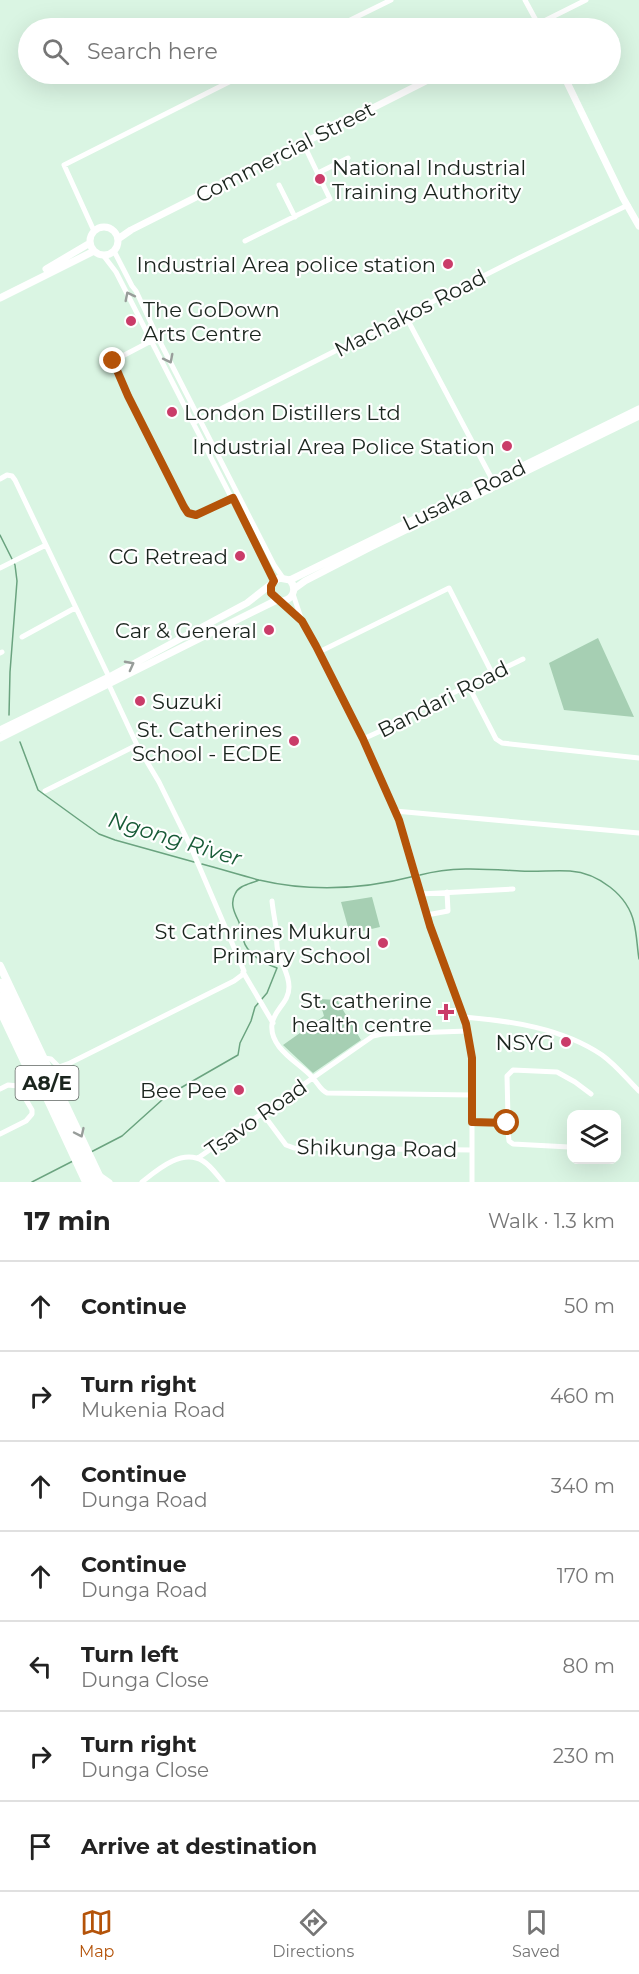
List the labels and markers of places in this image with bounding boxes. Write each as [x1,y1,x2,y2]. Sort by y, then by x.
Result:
place label: National Industrial Training Authority [332,155,526,204]
marker: National Industrial Training Authority [313,172,327,186]
place label: Industrial Area police station [137,252,436,277]
marker: Industrial Area police station [441,257,455,271]
place label: The GoDown Arts Centre [143,297,280,346]
marker: The GoDown Arts Centre [124,314,138,328]
place label: London Distillers Ltd [184,400,401,425]
marker: London Distillers Ltd [165,405,179,419]
place label: Industrial Area Police Station [192,434,495,459]
marker: Industrial Area Police Station [500,439,514,453]
place label: CG Retread [109,544,228,569]
marker: CG Retread [233,549,247,563]
place label: Car & General [115,618,257,643]
marker: Car & General [262,623,276,637]
place label: Suzuki [152,689,222,714]
marker: Suzuki [133,694,147,708]
place label: St. Catherines School - ECDE [132,717,282,766]
marker: St. Catherines School - ECDE [287,734,301,748]
place label: St Cathrines Mukuru Primary School [155,919,371,968]
marker: St Cathrines Mukuru Primary School [376,936,390,950]
place label: St. catherine health centre [291,988,432,1037]
marker: St. catherine health centre [437,1003,455,1021]
place label: NSYG [495,1030,554,1055]
marker: NSYG [559,1035,573,1049]
place label: Bee Pee [140,1078,227,1103]
marker: Bee Pee [232,1083,246,1097]

